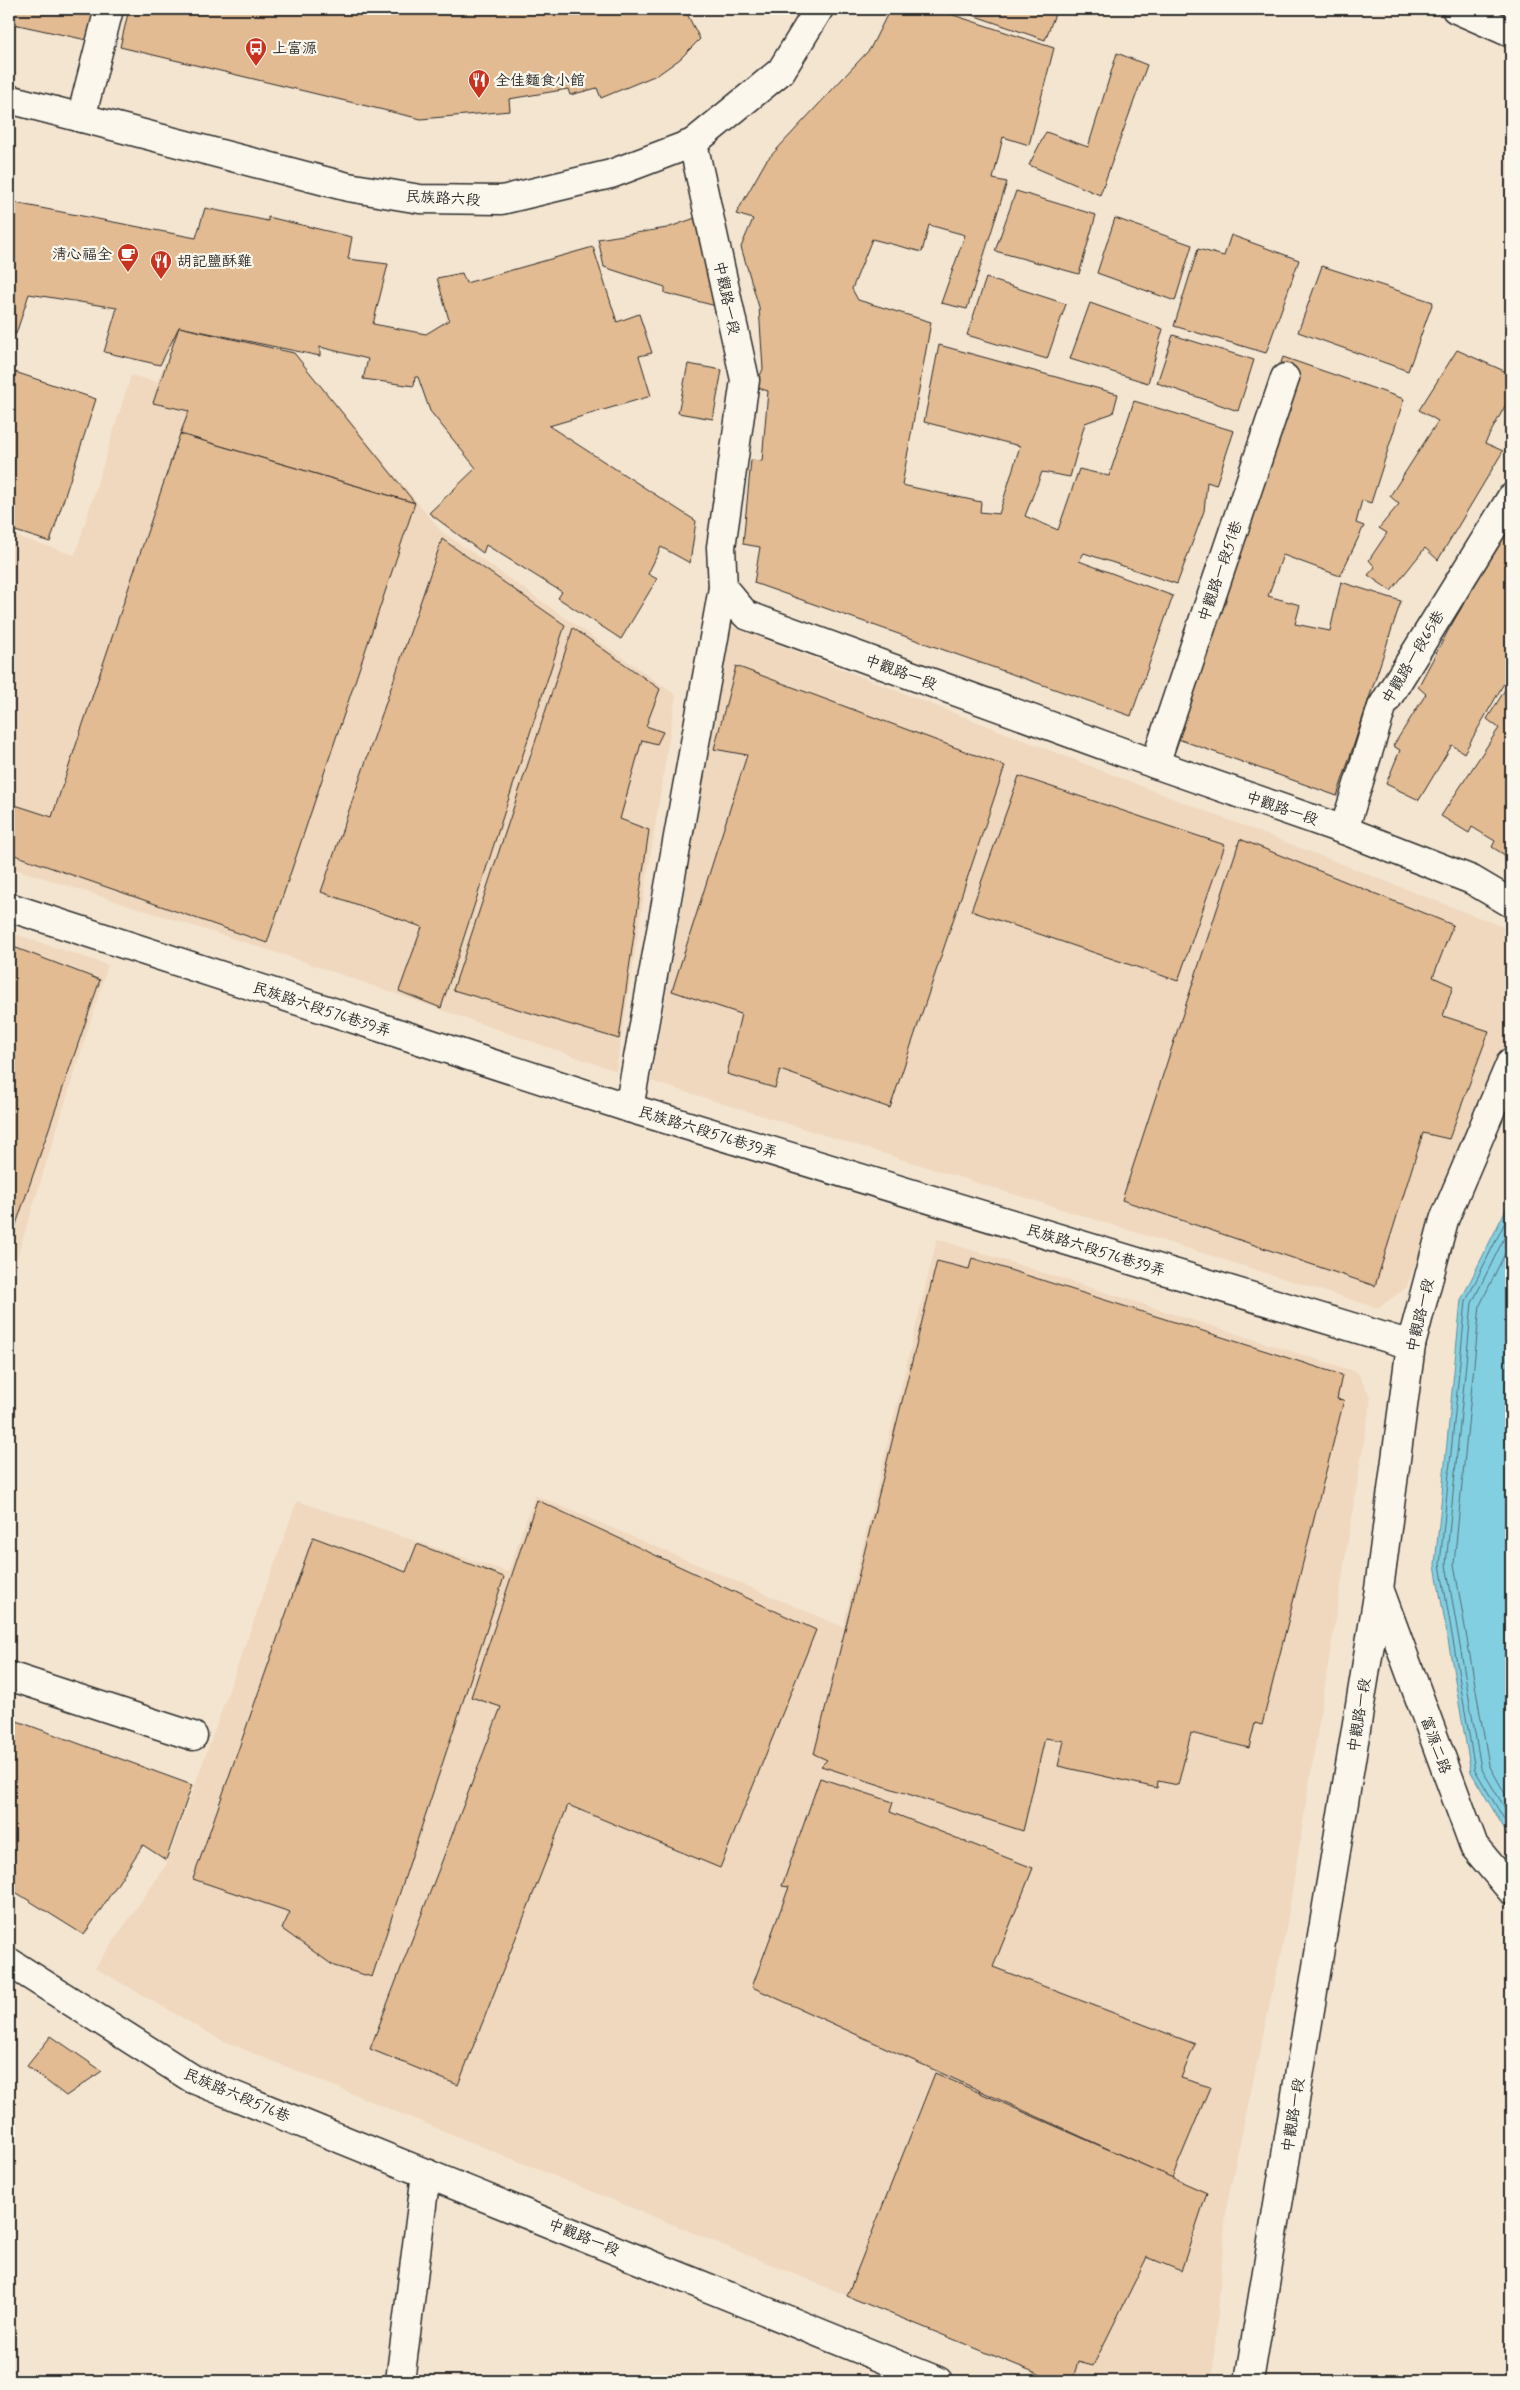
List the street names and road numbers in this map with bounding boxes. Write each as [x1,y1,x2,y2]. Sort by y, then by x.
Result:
street label: 民族路六段 [405,187,481,211]
street label: 中觀路一段 [708,259,744,337]
street label: 中觀路一段51巷 [1194,518,1248,624]
street label: 中觀路一段65巷 [1378,607,1450,708]
street label: 中觀路一段 [862,651,939,695]
street label: 中觀路一段 [1243,787,1320,831]
street label: 民族路六段576巷39弄 [250,978,393,1042]
street label: 民族路六段576巷39弄 [636,1102,780,1164]
street label: 民族路六段576巷39弄 [1024,1220,1168,1282]
street label: 中觀路一段 [1403,1276,1439,1354]
street label: 中觀路一段 [1344,1677,1376,1754]
street label: 富源二路 [1415,1714,1455,1777]
street label: 民族路六段576巷 [180,2065,293,2127]
street label: 中觀路一段 [1278,2077,1310,2154]
street label: 中觀路一段 [545,2215,622,2261]

